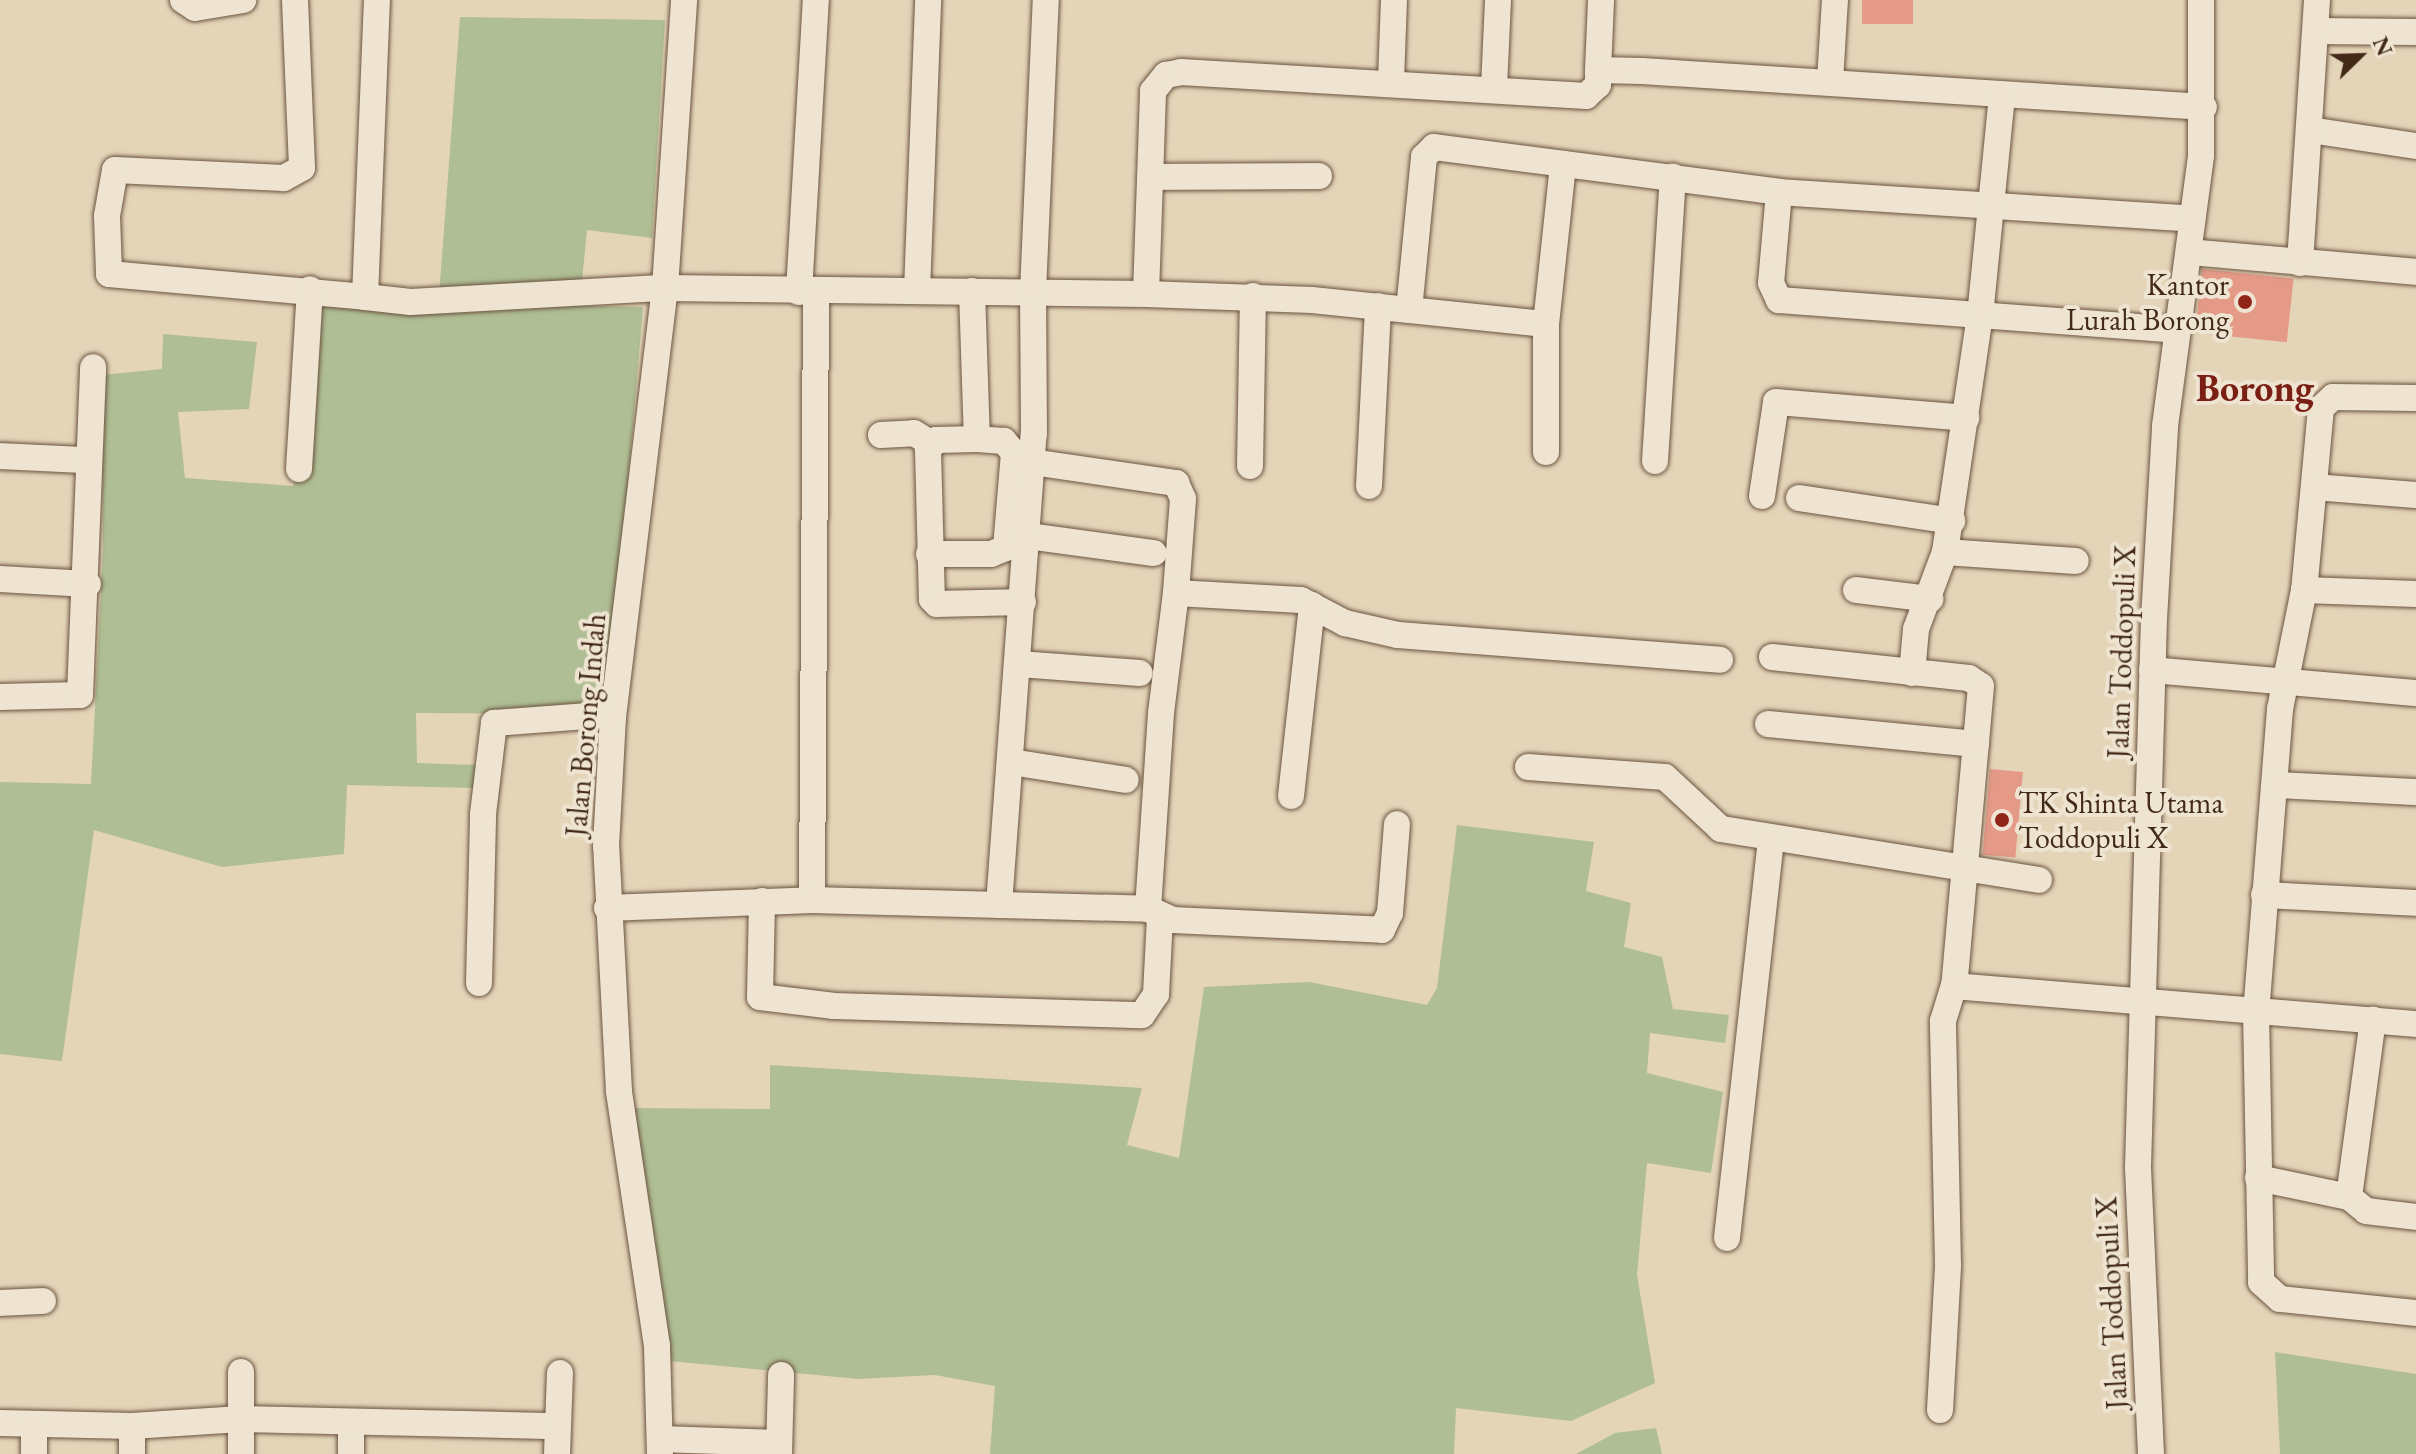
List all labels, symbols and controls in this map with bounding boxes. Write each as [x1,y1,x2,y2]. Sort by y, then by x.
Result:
north arrow [2320,16,2400,96]
text: N [2366,33,2399,60]
place label: Kantor Lurah Borong [2066,267,2229,338]
marker: Kantor Lurah Borong [2236,293,2254,311]
district label: Borong [2196,365,2314,411]
street label: Jalan Toddopuli X [2100,545,2144,759]
street label: Jalan Borong Indah [558,612,614,838]
place label: TK Shinta Utama Toddopuli X [2018,785,2223,856]
marker: TK Shinta Utama Toddopuli X [1993,811,2011,829]
street label: Jalan Toddopuli X [2088,1196,2136,1410]

